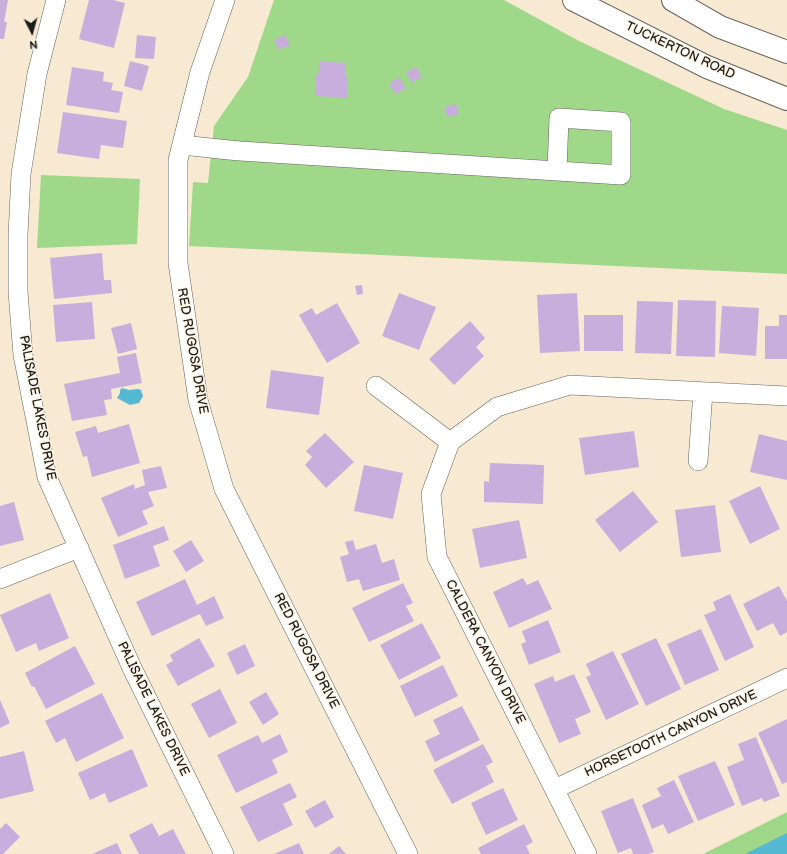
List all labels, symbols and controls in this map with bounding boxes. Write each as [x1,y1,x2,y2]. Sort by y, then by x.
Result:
north arrow [12,12,52,52]
street label: TUCKERTON ROAD [623,19,737,83]
text: N [29,38,38,51]
street label: RED RUGOSA DRIVE [173,287,211,415]
street label: PALISADE LAKES DRIVE [15,334,59,482]
street label: CALDERA CANYON DRIVE [442,577,528,727]
street label: RED RUGOSA DRIVE [270,591,342,711]
street label: PALISADE LAKES DRIVE [114,639,192,779]
street label: HORSETOOTH CANYON DRIVE [582,687,760,781]

